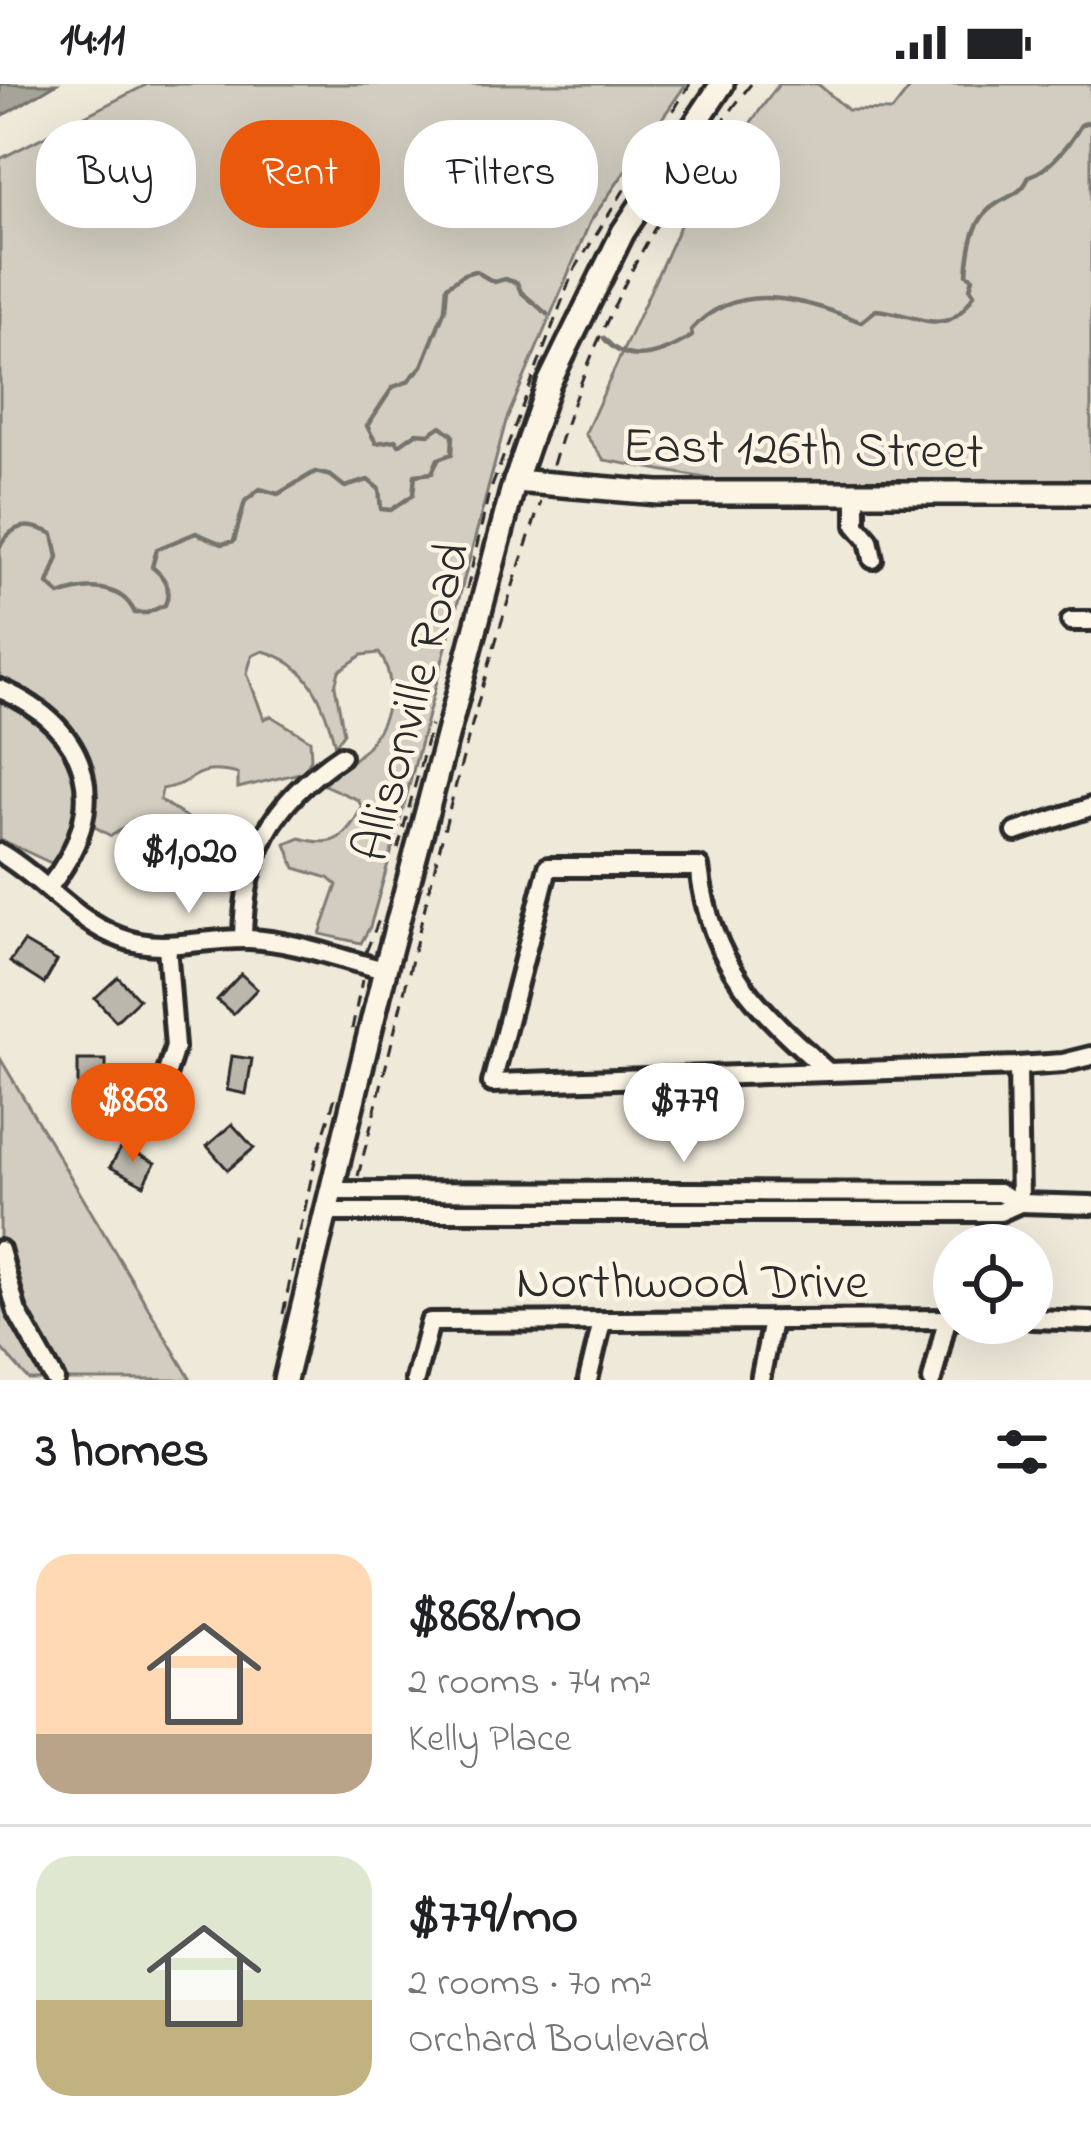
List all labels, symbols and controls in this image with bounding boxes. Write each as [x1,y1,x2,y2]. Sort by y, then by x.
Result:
text: 14:11 [60,9,125,75]
chip: Buy [36,120,196,228]
chip: Rent [220,120,380,228]
chip: Filters [404,120,598,228]
chip: New [622,120,780,228]
street label: East 126th Street [622,411,984,492]
street label: Allisonville Road [336,534,493,870]
pin: $1,020 [91,814,287,916]
text: $1,020 [141,824,237,881]
pin: $868 [62,1063,204,1165]
pin: $779 [613,1063,755,1165]
text: $868 [98,1073,168,1130]
text: $779 [650,1073,718,1130]
map controls [933,1224,1053,1344]
button: locate [933,1224,1053,1344]
street label: Northwood Drive [516,1247,868,1322]
text: 3 homes [36,1415,209,1490]
icon: filters [989,1419,1055,1485]
text: $868/mo [408,1580,581,1655]
icon: home [132,1602,276,1746]
text: 2 rooms · 74 m² [408,1655,651,1712]
text: Kelly Place [408,1712,572,1769]
text: $779/mo [408,1881,578,1956]
icon: home [132,1904,276,2048]
text: 2 rooms · 70 m² [408,1956,652,2013]
text: Orchard Boulevard [408,2013,709,2070]

